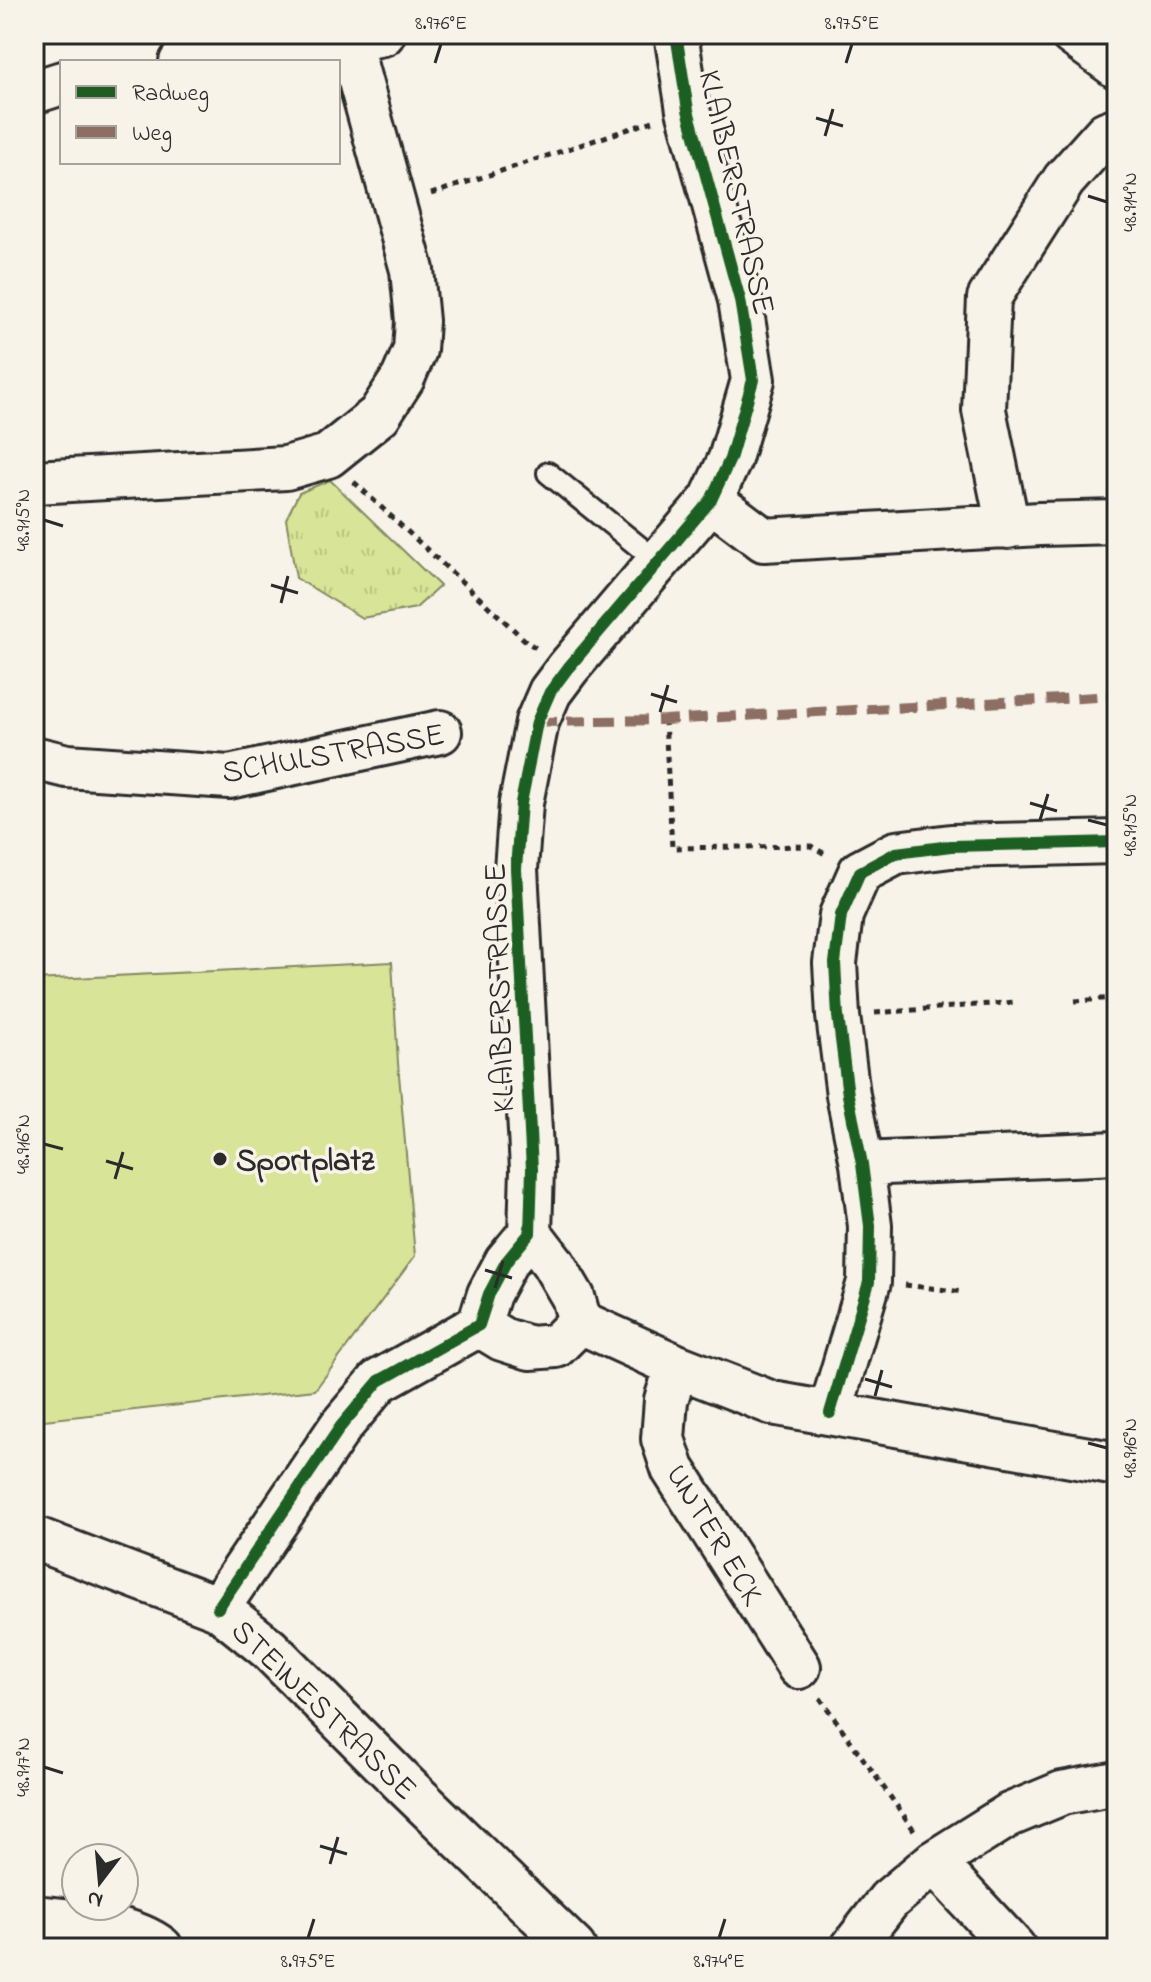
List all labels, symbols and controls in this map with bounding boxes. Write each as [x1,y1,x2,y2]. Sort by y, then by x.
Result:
text: 8.976°E [415,10,467,39]
text: 8.975°E [825,10,879,39]
legend [60,60,340,164]
street label: KLAIBERSTRASSE [684,66,786,320]
text: Radweg [132,77,209,112]
text: Weg [132,117,172,152]
text: 48.914°N [1117,172,1146,232]
text: 48.915°N [10,489,39,551]
street label: SCHULSTRASSE [218,713,449,798]
text: 48.915°N [1117,794,1146,856]
street label: KLAIBERSTRASSE [474,862,529,1114]
text: 48.916°N [10,1114,39,1174]
place label: Sportplatz [236,1139,375,1186]
marker: Sportplatz [211,1150,229,1168]
text: 48.916°N [1117,1418,1146,1478]
street label: UNTER ECK [652,1456,774,1616]
street label: STEINESTRASSE [219,1610,426,1813]
text: 48.917°N [10,1737,39,1797]
north arrow [60,1842,140,1922]
text: N [84,1881,107,1916]
text: 8.975°E [281,1948,335,1977]
text: 8.974°E [693,1948,745,1977]

